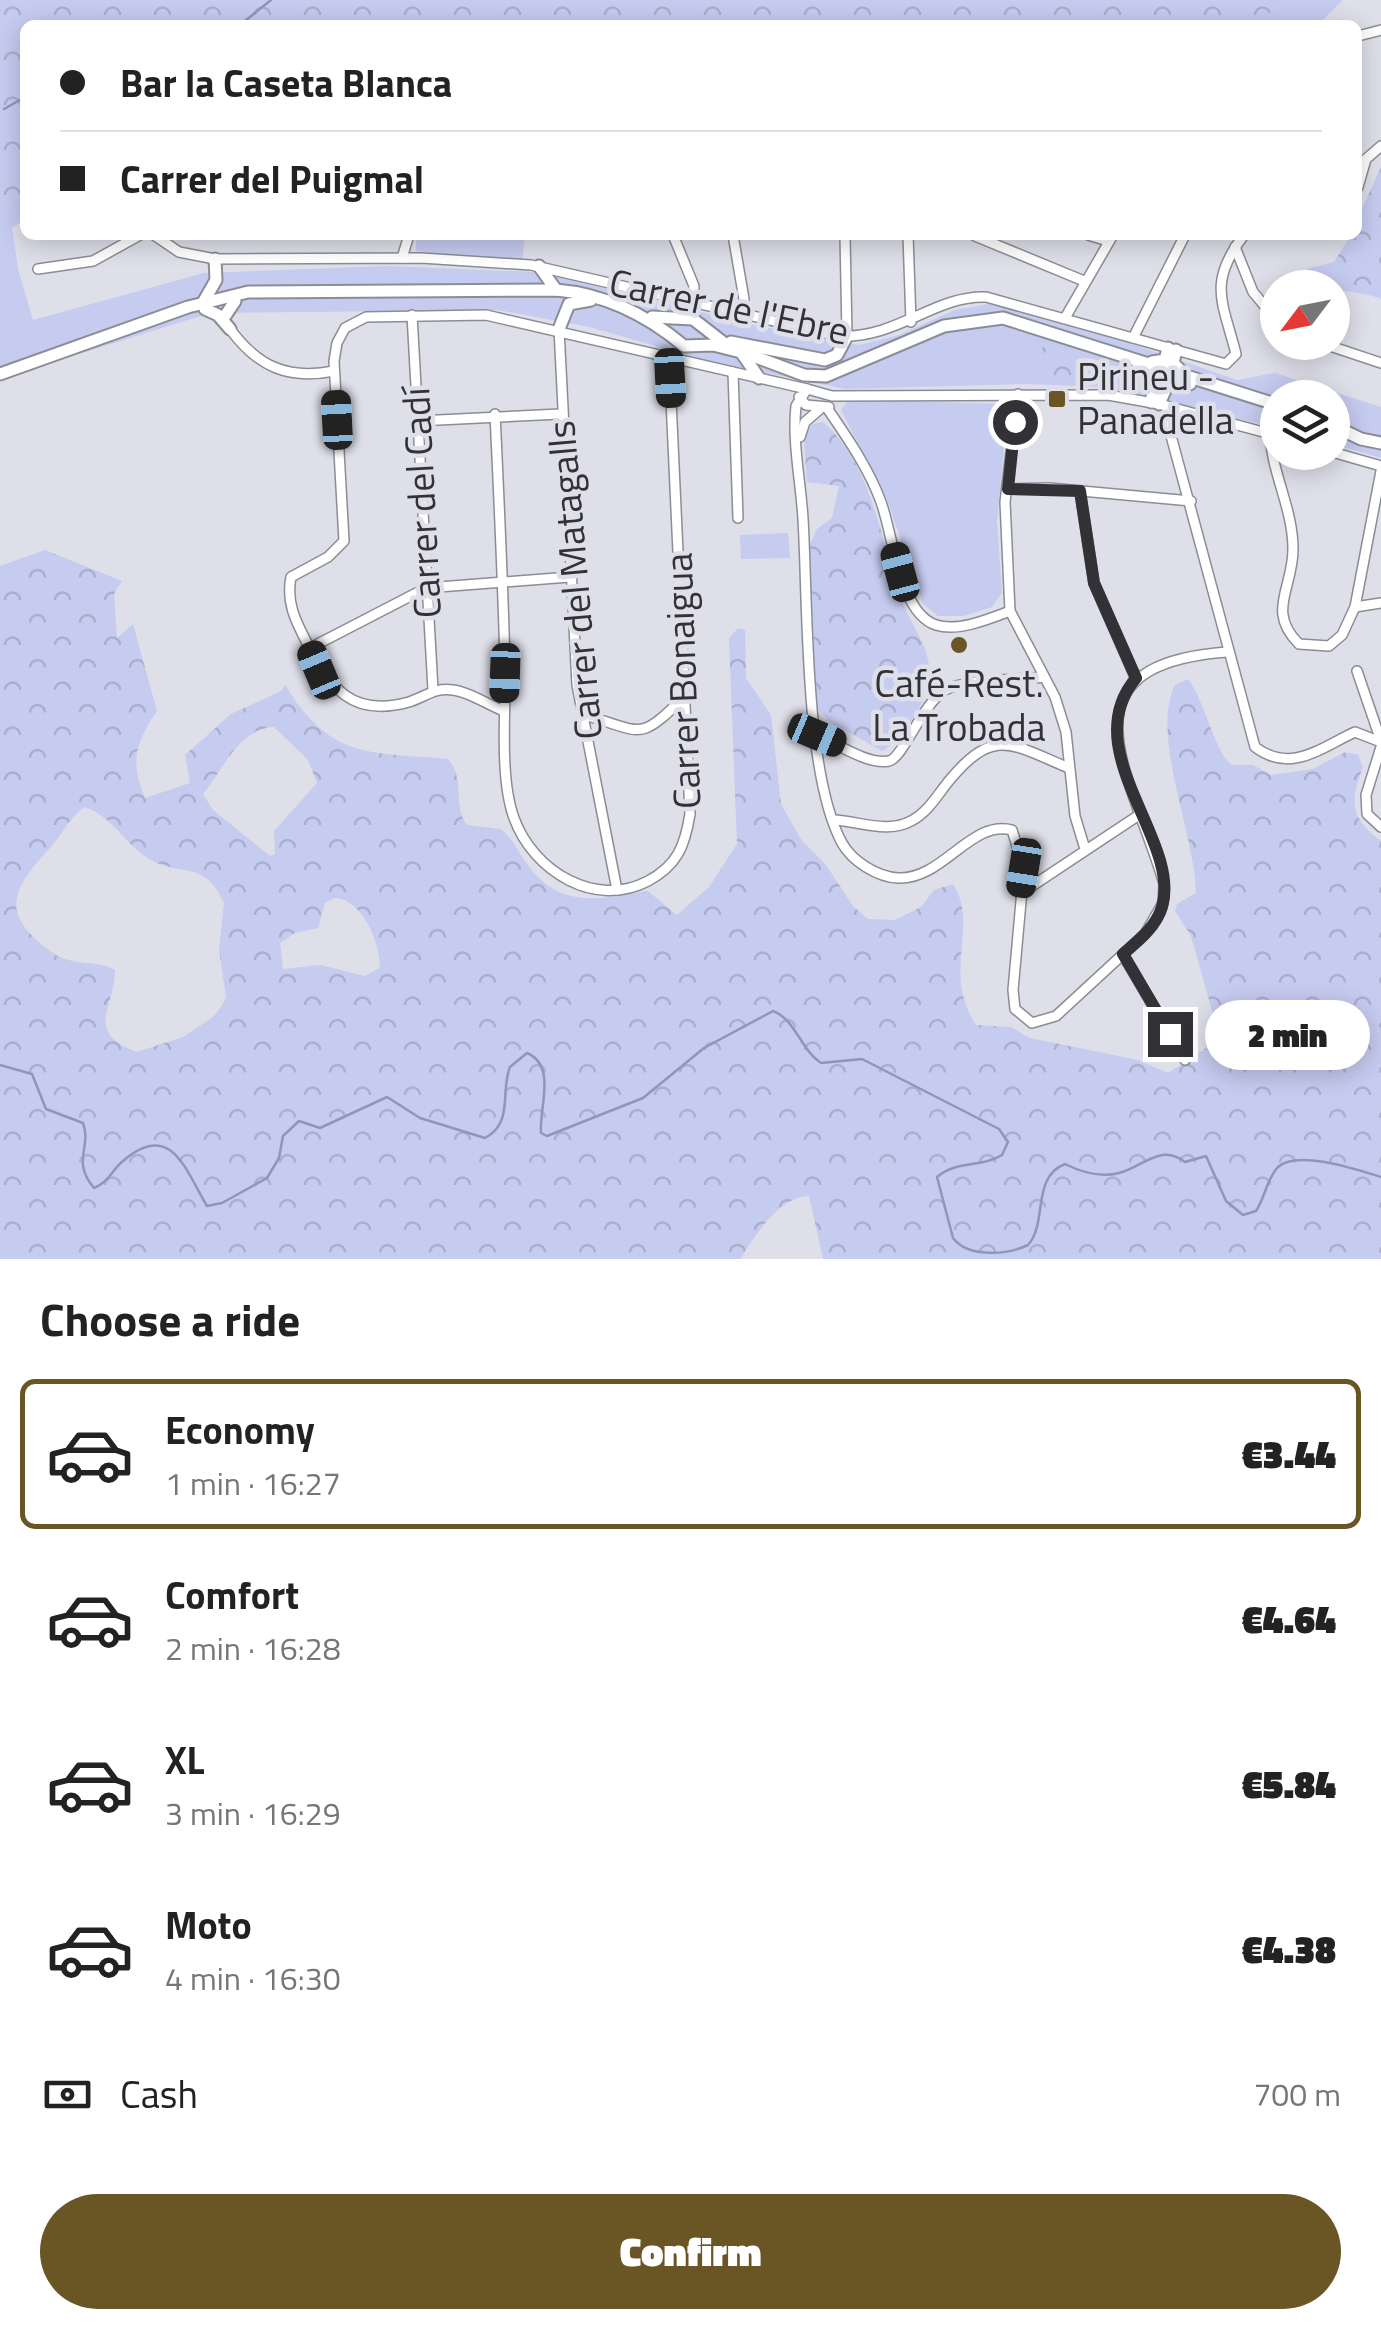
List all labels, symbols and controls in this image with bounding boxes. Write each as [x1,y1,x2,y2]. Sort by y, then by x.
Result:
text: Bar la Caseta Blanca [120,54,452,112]
text: Carrer del Puigmal [120,150,424,208]
street label: Carrer de l'Ebre [604,252,854,360]
north arrow [1260,270,1350,360]
map controls [1260,270,1350,470]
car [653,347,687,409]
place label: Pirineu - Panadella [1077,347,1234,449]
button: layers [1260,380,1350,470]
street label: Carrer del Cadí [386,384,456,620]
marker: Pirineu - Panadella [1046,388,1068,410]
car [320,389,354,451]
route start [993,400,1038,445]
street label: Carrer del Matagalls [531,418,617,742]
car [878,539,922,605]
street label: Carrer Bonaigua [649,552,715,810]
marker: Café-Rest. La Trobada [948,634,970,656]
car [293,637,345,703]
car [489,642,521,704]
place label: Café-Rest. La Trobada [872,654,1046,756]
car [784,709,850,761]
car [1004,836,1044,900]
callout: 2 min [1205,999,1370,1069]
text: 2 min [1248,1011,1327,1059]
route end [1148,1012,1193,1057]
text: Choose a ride [40,1285,300,1353]
text: Economy [165,1401,315,1459]
icon: car [45,1409,135,1499]
text: €3.44 [1242,1425,1336,1483]
text: 1 min · 16:27 [165,1459,341,1507]
text: Comfort [165,1566,299,1624]
icon: car [45,1574,135,1664]
text: €4.64 [1242,1590,1336,1648]
text: 2 min · 16:28 [165,1624,341,1672]
text: XL [165,1731,205,1789]
icon: car [45,1739,135,1829]
text: €5.84 [1242,1755,1336,1813]
text: 3 min · 16:29 [165,1789,341,1837]
text: Moto [165,1896,252,1954]
icon: car [45,1904,135,1994]
text: €4.38 [1242,1920,1336,1978]
text: 4 min · 16:30 [165,1954,341,2002]
text: Cash [120,2065,198,2123]
icon: cash [40,2067,95,2122]
text: 700 m [1253,2070,1341,2118]
button: Confirm [40,2194,1341,2309]

